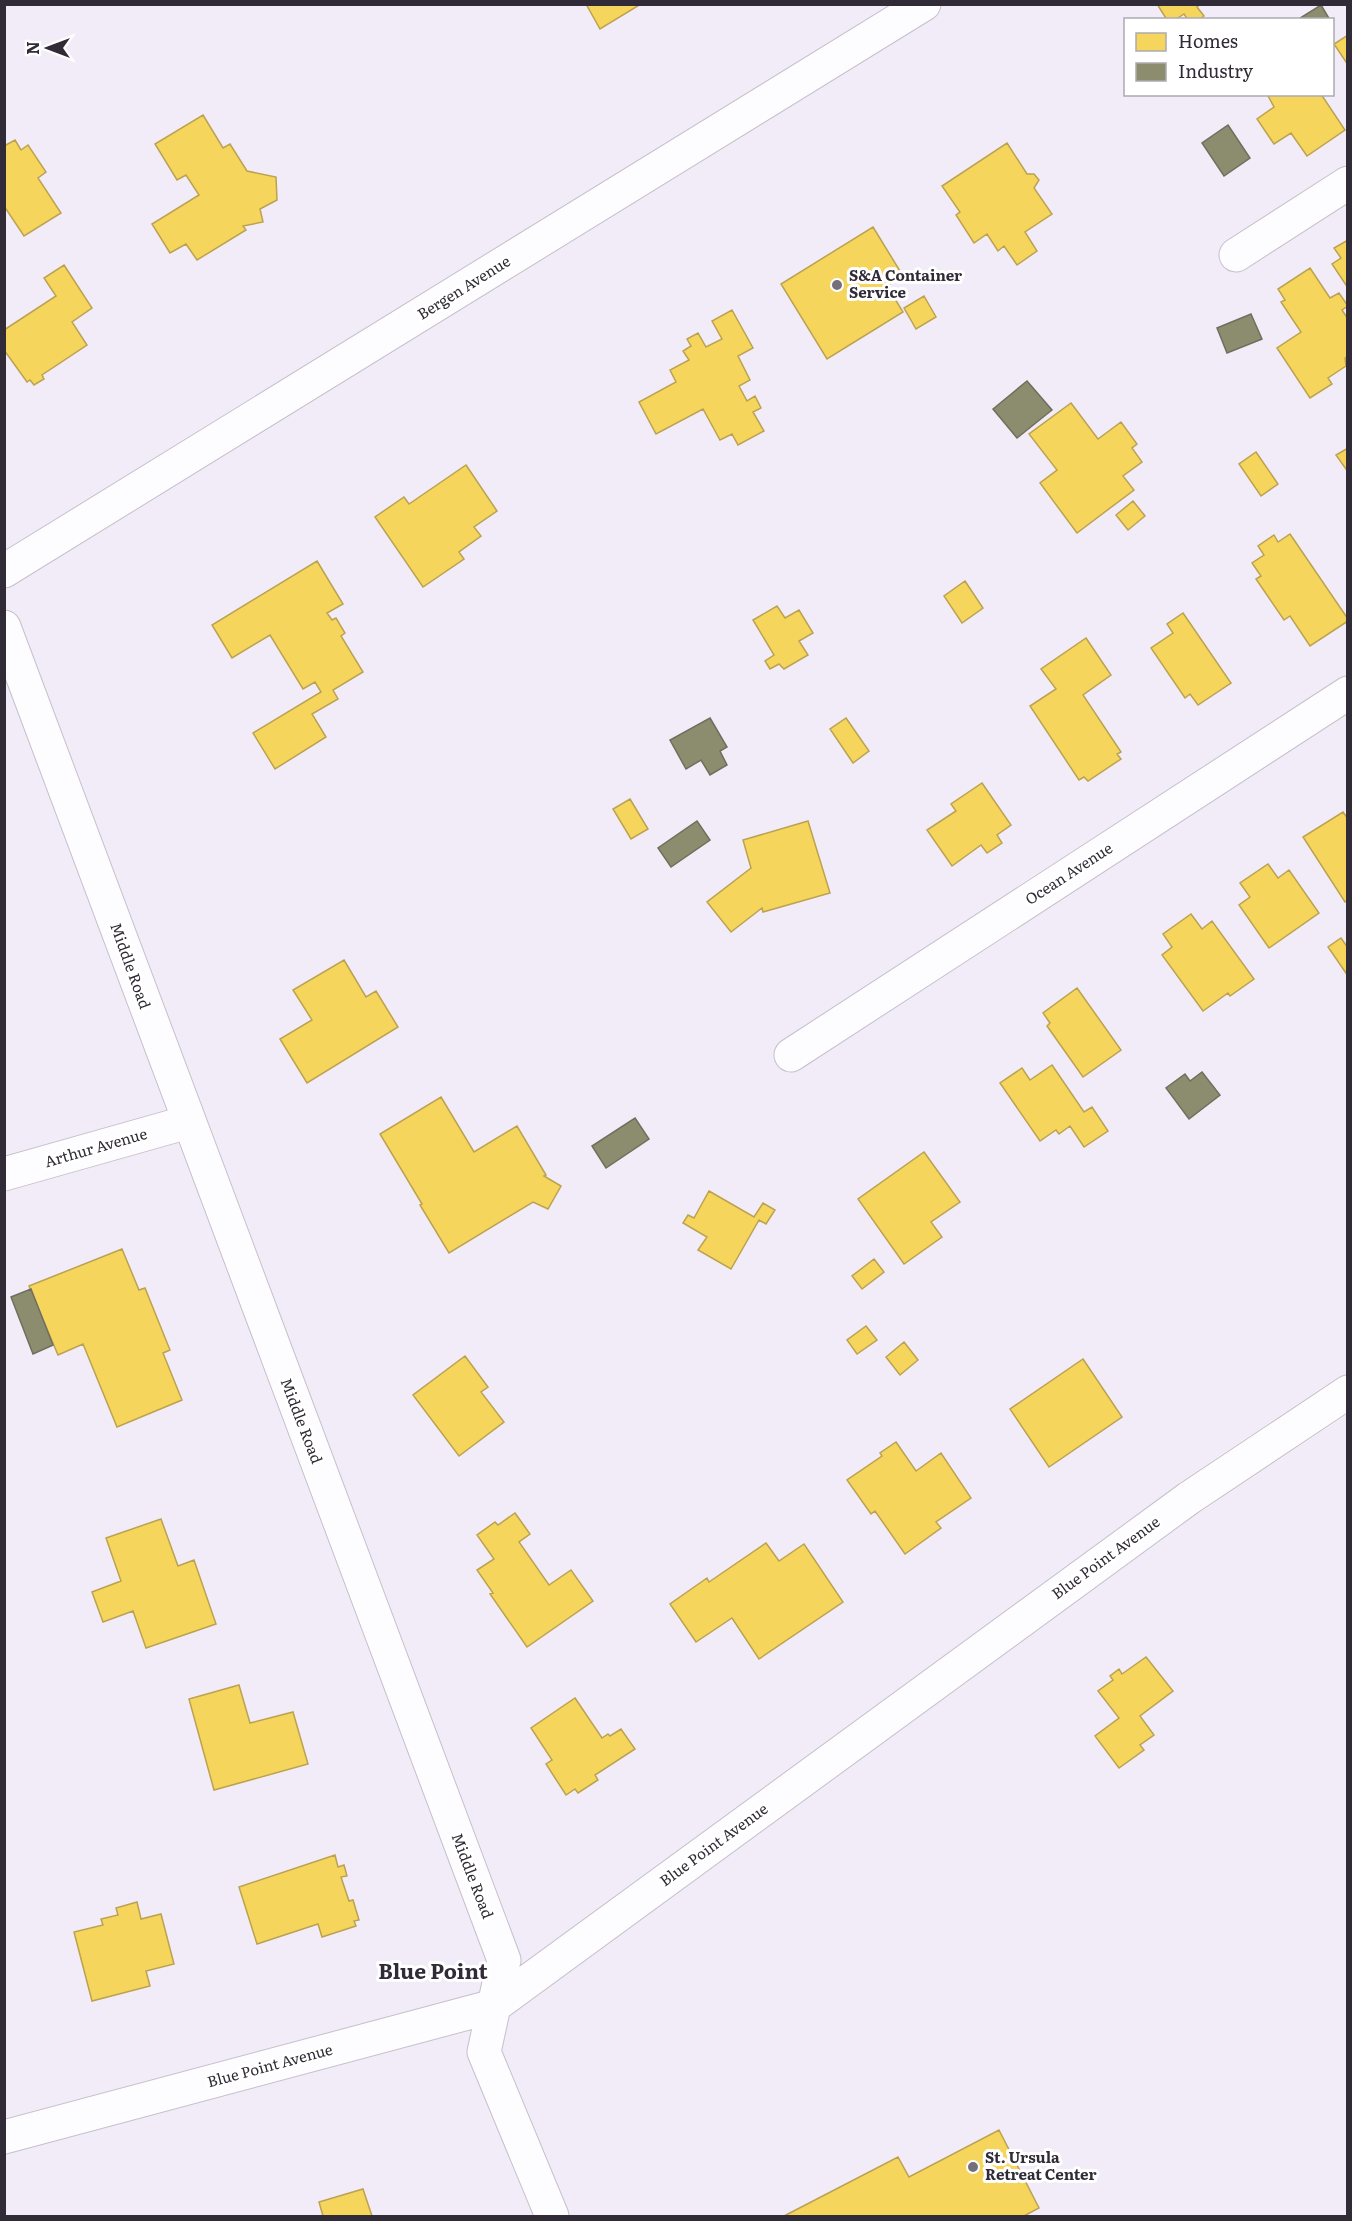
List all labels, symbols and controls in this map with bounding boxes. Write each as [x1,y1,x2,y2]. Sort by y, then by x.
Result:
north arrow [18,18,78,78]
legend [1124,18,1334,96]
text: Homes [1178,27,1238,54]
text: N [20,41,44,55]
text: Industry [1178,57,1254,84]
street label: Bergen Avenue [412,249,514,325]
place label: S&A Container Service [849,263,962,303]
marker: S&A Container Service [830,278,844,292]
street label: Ocean Avenue [1020,836,1117,910]
street label: Middle Road [105,919,158,1012]
street label: Arthur Avenue [42,1121,150,1172]
street label: Middle Road [276,1374,329,1467]
street label: Blue Point Avenue [1046,1509,1164,1604]
street label: Blue Point Avenue [654,1796,772,1891]
street label: Middle Road [447,1829,500,1922]
district label: Blue Point [378,1954,489,1985]
street label: Blue Point Avenue [204,2037,335,2092]
place label: St. Ursula Retreat Center [985,2145,1097,2185]
marker: St. Ursula Retreat Center [966,2160,980,2174]

